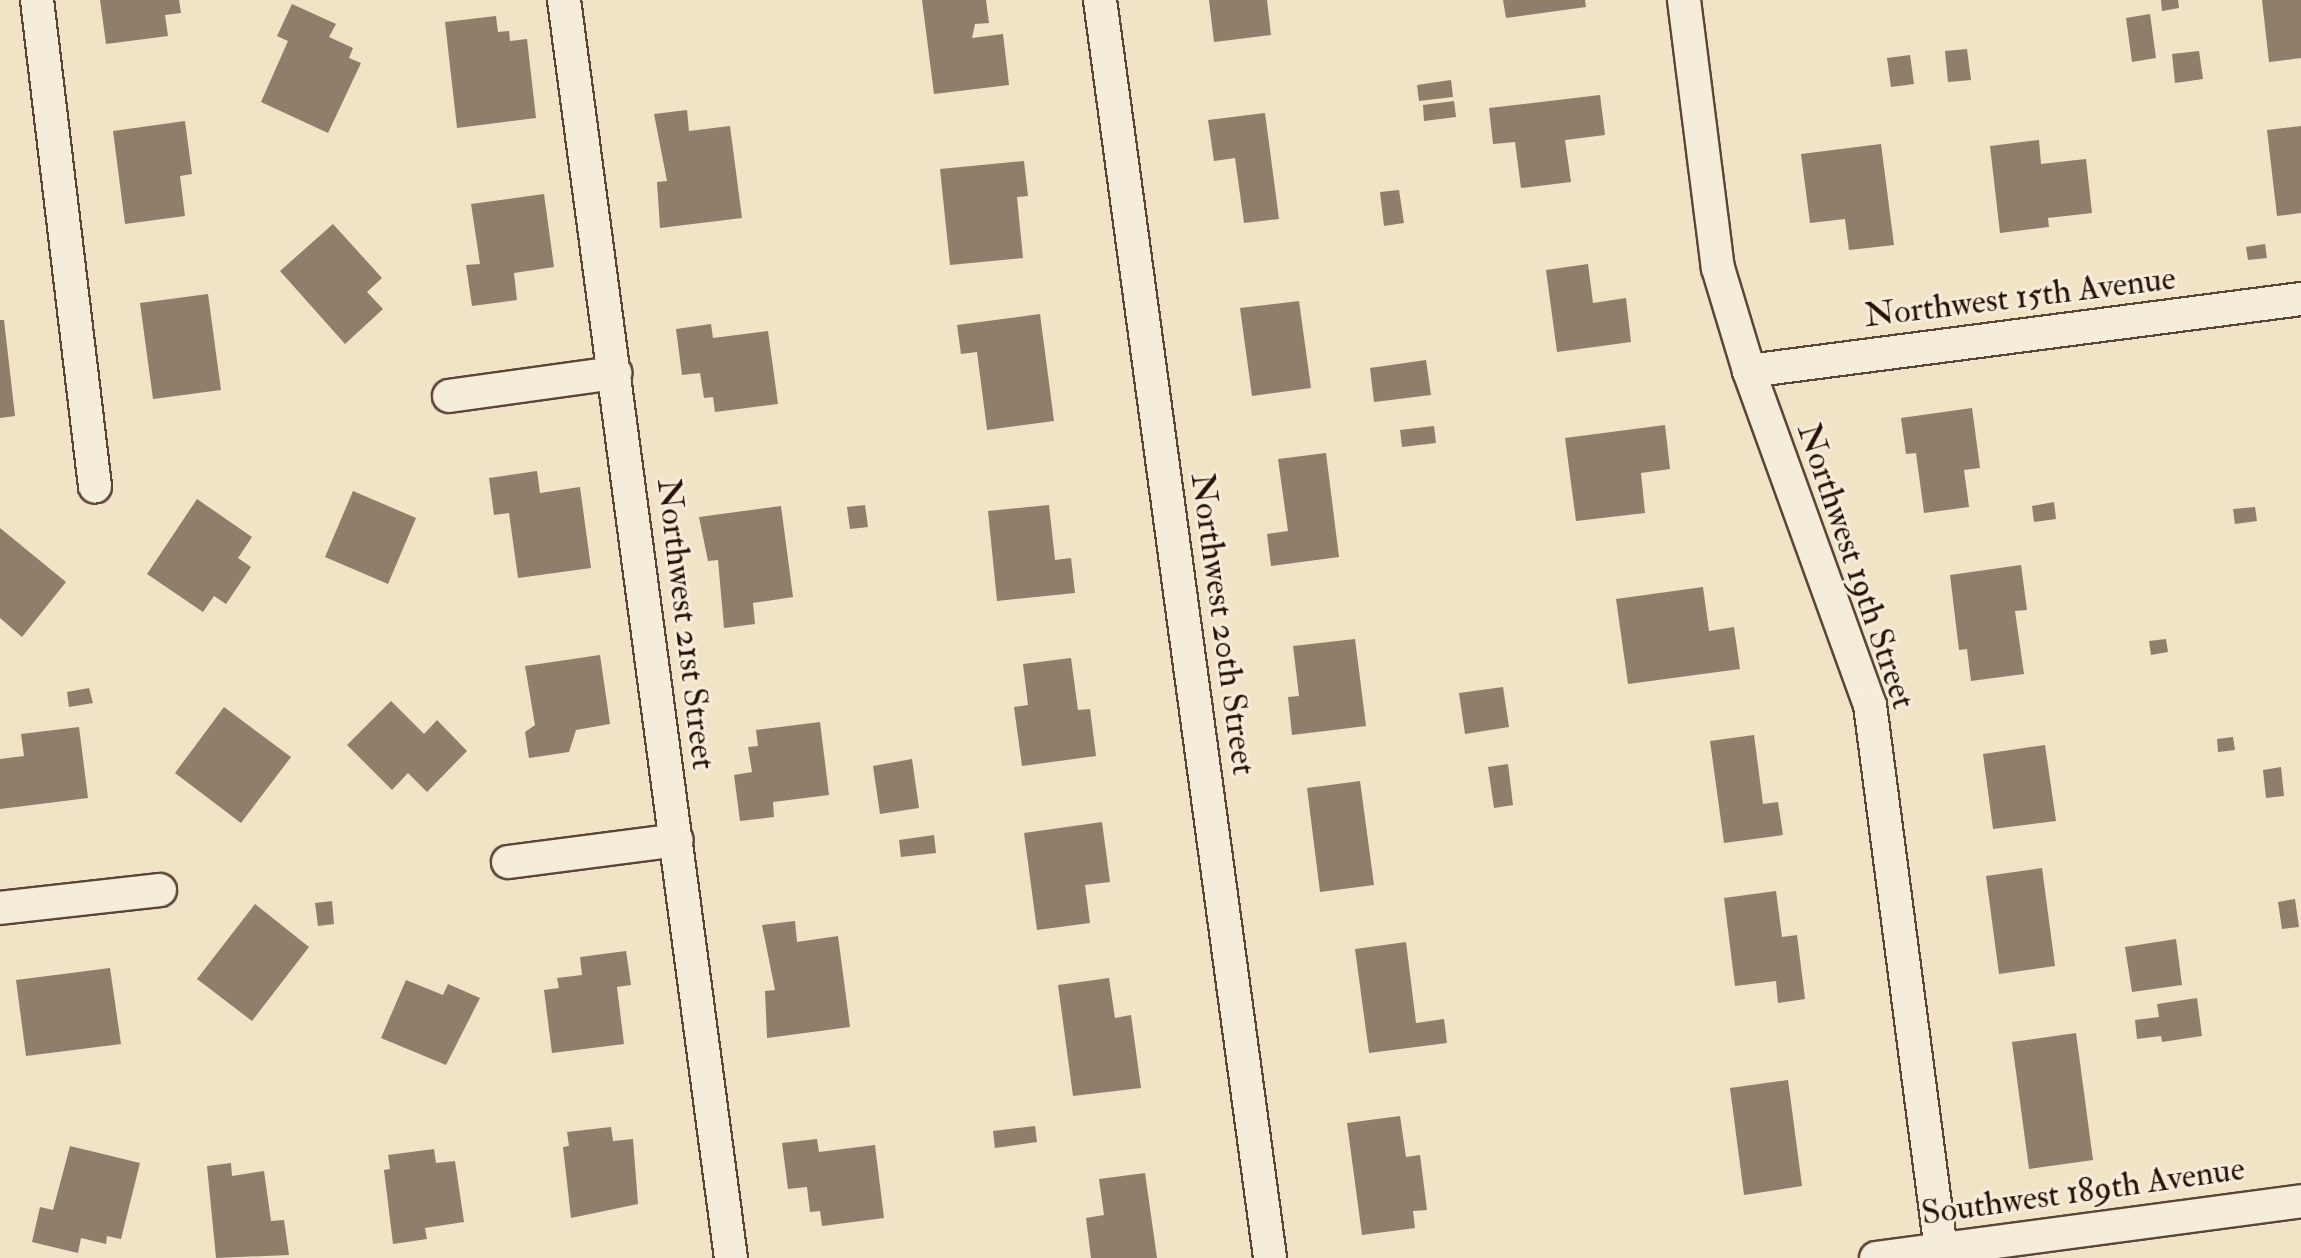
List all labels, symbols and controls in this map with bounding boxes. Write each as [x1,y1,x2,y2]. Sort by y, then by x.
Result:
street label: Northwest 15th Avenue [1862,258,2178,336]
street label: Northwest 19th Street [1788,418,1924,714]
street label: Northwest 20th Street [1182,470,1264,778]
street label: Northwest 21st Street [648,476,724,772]
street label: Southwest 189th Avenue [1919,1148,2247,1234]

